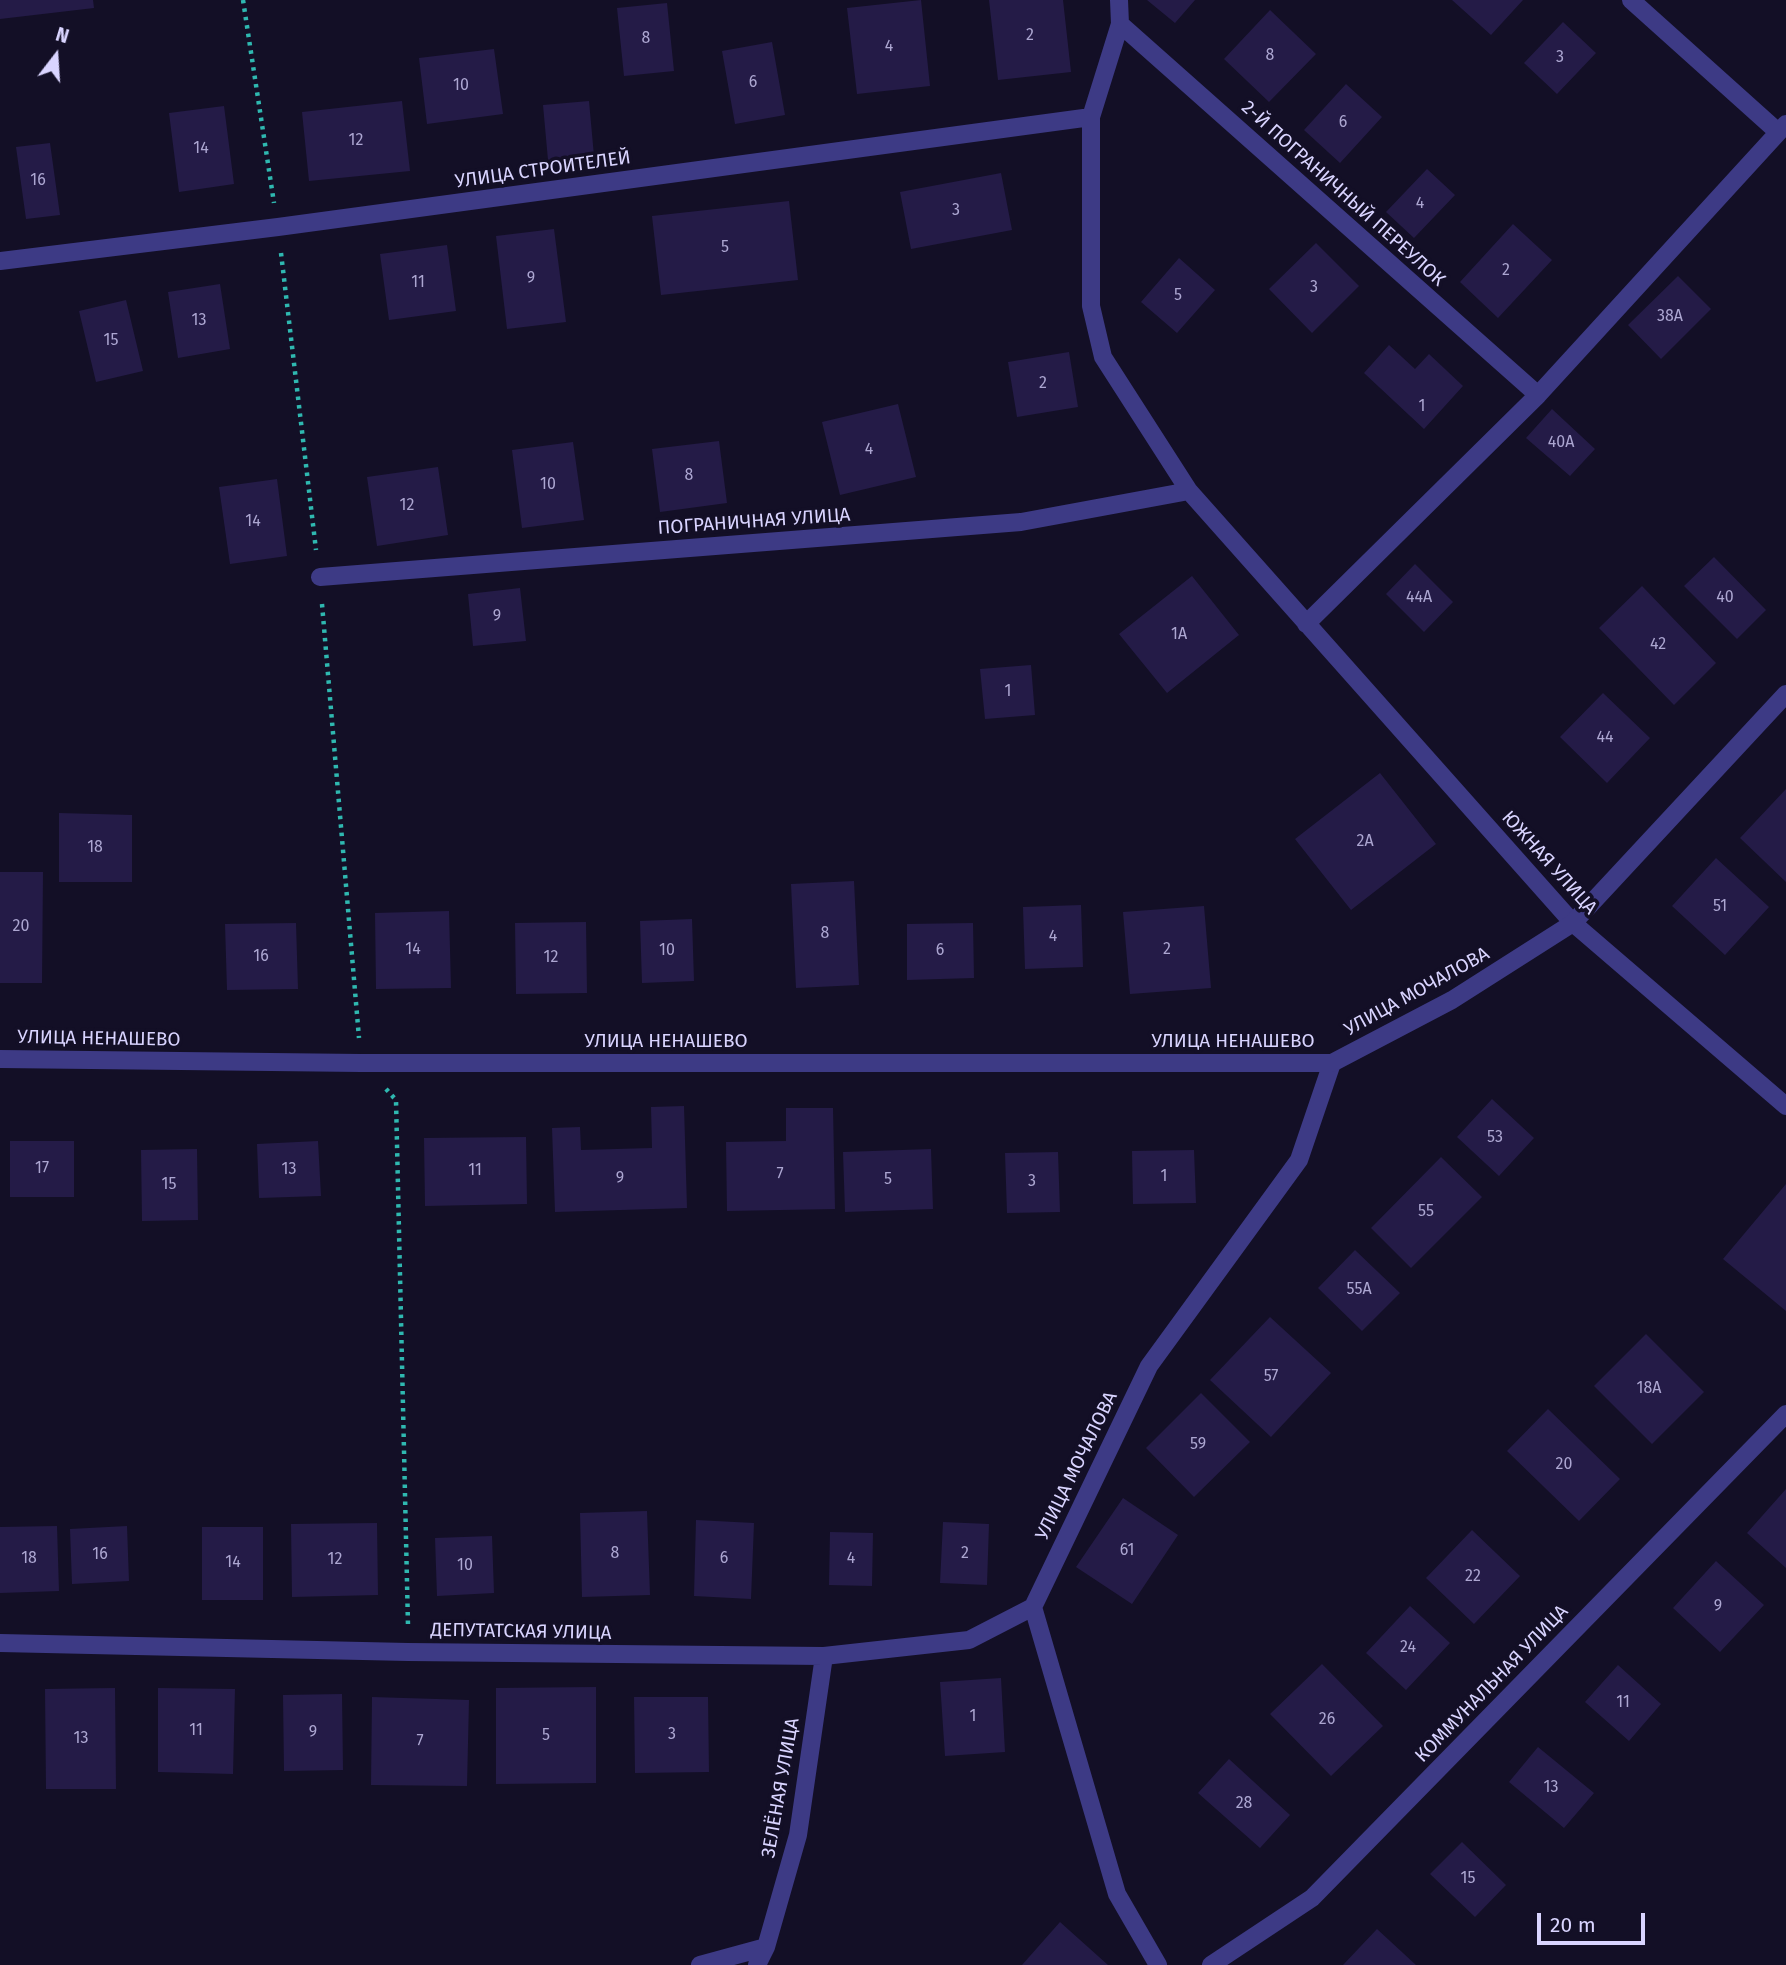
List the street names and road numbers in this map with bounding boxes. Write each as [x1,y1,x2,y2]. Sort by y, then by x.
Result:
street label: 2-Й ПОГРАНИЧНЫЙ ПЕРЕУЛОК [1236,96,1450,292]
street label: УЛИЦА СТРОИТЕЛЕЙ [454,146,632,194]
street label: ПОГРАНИЧНАЯ УЛИЦА [657,504,851,540]
street label: ЮЖНАЯ УЛИЦА [1496,806,1602,920]
street label: УЛИЦА МОЧАЛОВА [1341,943,1493,1041]
street label: УЛИЦА НЕНАШЕВО [17,1026,181,1052]
street label: УЛИЦА НЕНАШЕВО [584,1031,748,1053]
street label: УЛИЦА НЕНАШЕВО [1151,1031,1315,1053]
street label: УЛИЦА МОЧАЛОВА [1031,1388,1123,1544]
street label: КОММУНАЛЬНАЯ УЛИЦА [1411,1600,1573,1768]
street label: ДЕПУТАТСКАЯ УЛИЦА [430,1619,612,1645]
street label: ЗЕЛЁНАЯ УЛИЦА [757,1716,805,1860]

